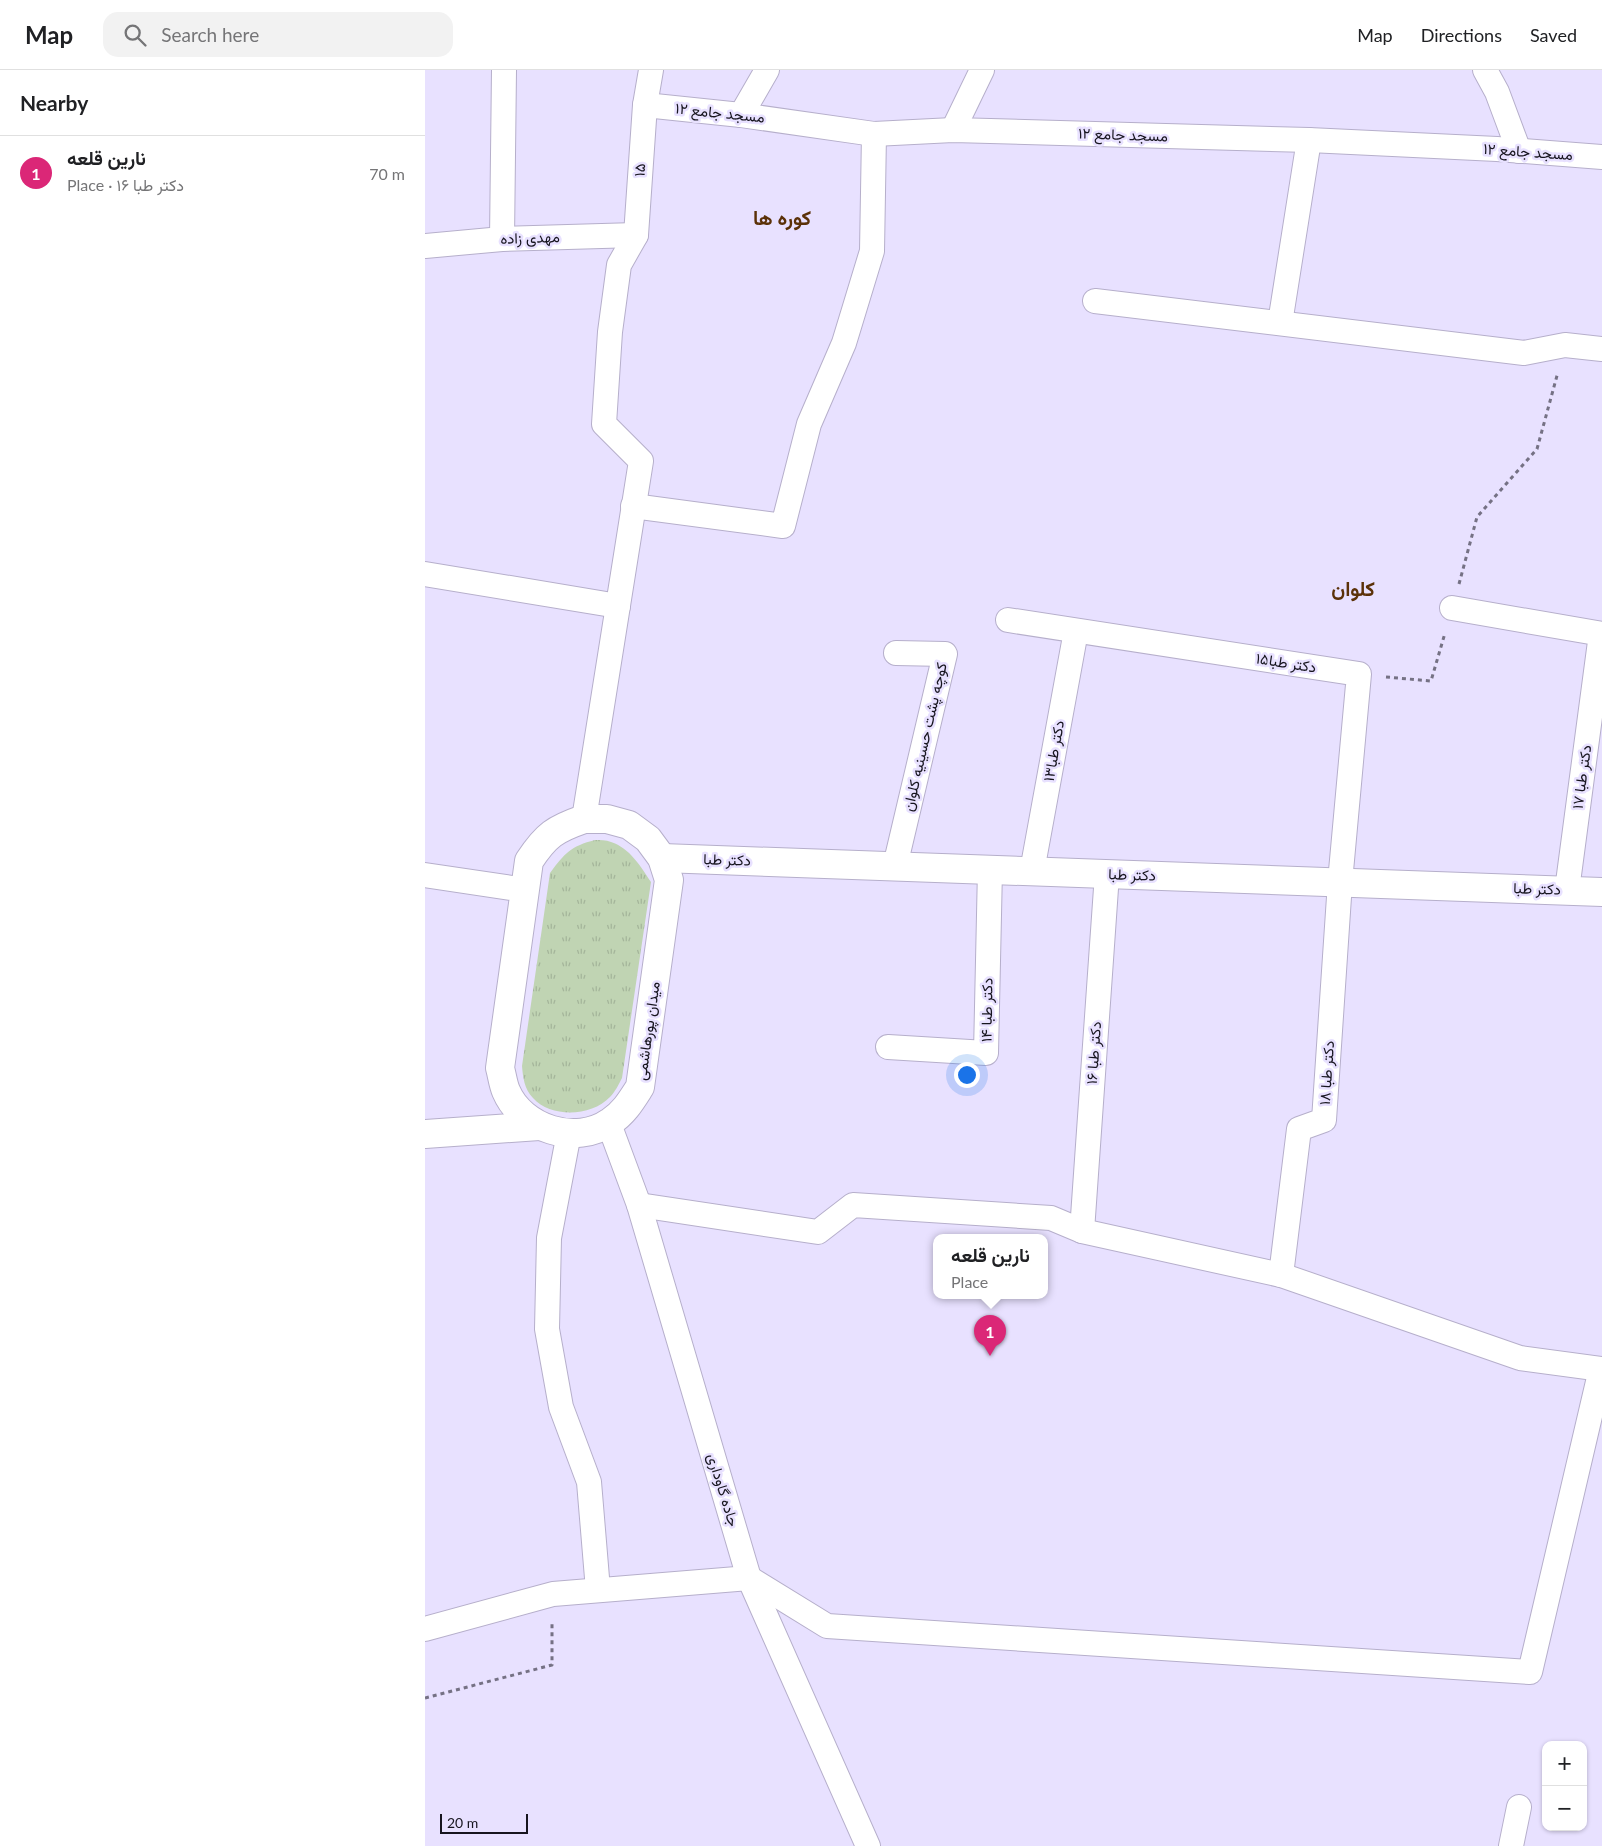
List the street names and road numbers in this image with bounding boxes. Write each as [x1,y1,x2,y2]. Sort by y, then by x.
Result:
street label: مسجد جامع ۱۲ [674,98,766,129]
street label: مسجد جامع ۱۲ [1078,123,1168,148]
street label: مسجد جامع ۱۲ [1482,139,1573,166]
street label: ۱۵ [630,163,648,177]
street label: مهدی زاده [500,227,560,249]
street label: دکتر طبا۱۵ [1255,648,1318,677]
street label: کوچه پشت حسینیه کلوان [898,660,952,813]
street label: دکتر طبا۱۳ [1039,719,1068,783]
street label: دکتر طبا ۱۷ [1568,744,1595,810]
street label: دکتر طبا [703,849,751,870]
street label: دکتر طبا [1108,864,1156,885]
street label: دکتر طبا [1513,878,1561,899]
street label: دکتر طبا ۱۴ [976,978,997,1042]
street label: میدان پورهاشمی [631,980,665,1082]
street label: دکتر طبا ۱۶ [1082,1021,1105,1085]
street label: دکتر طبا ۱۸ [1315,1040,1338,1106]
street label: جاده گاوداری [702,1451,744,1529]

